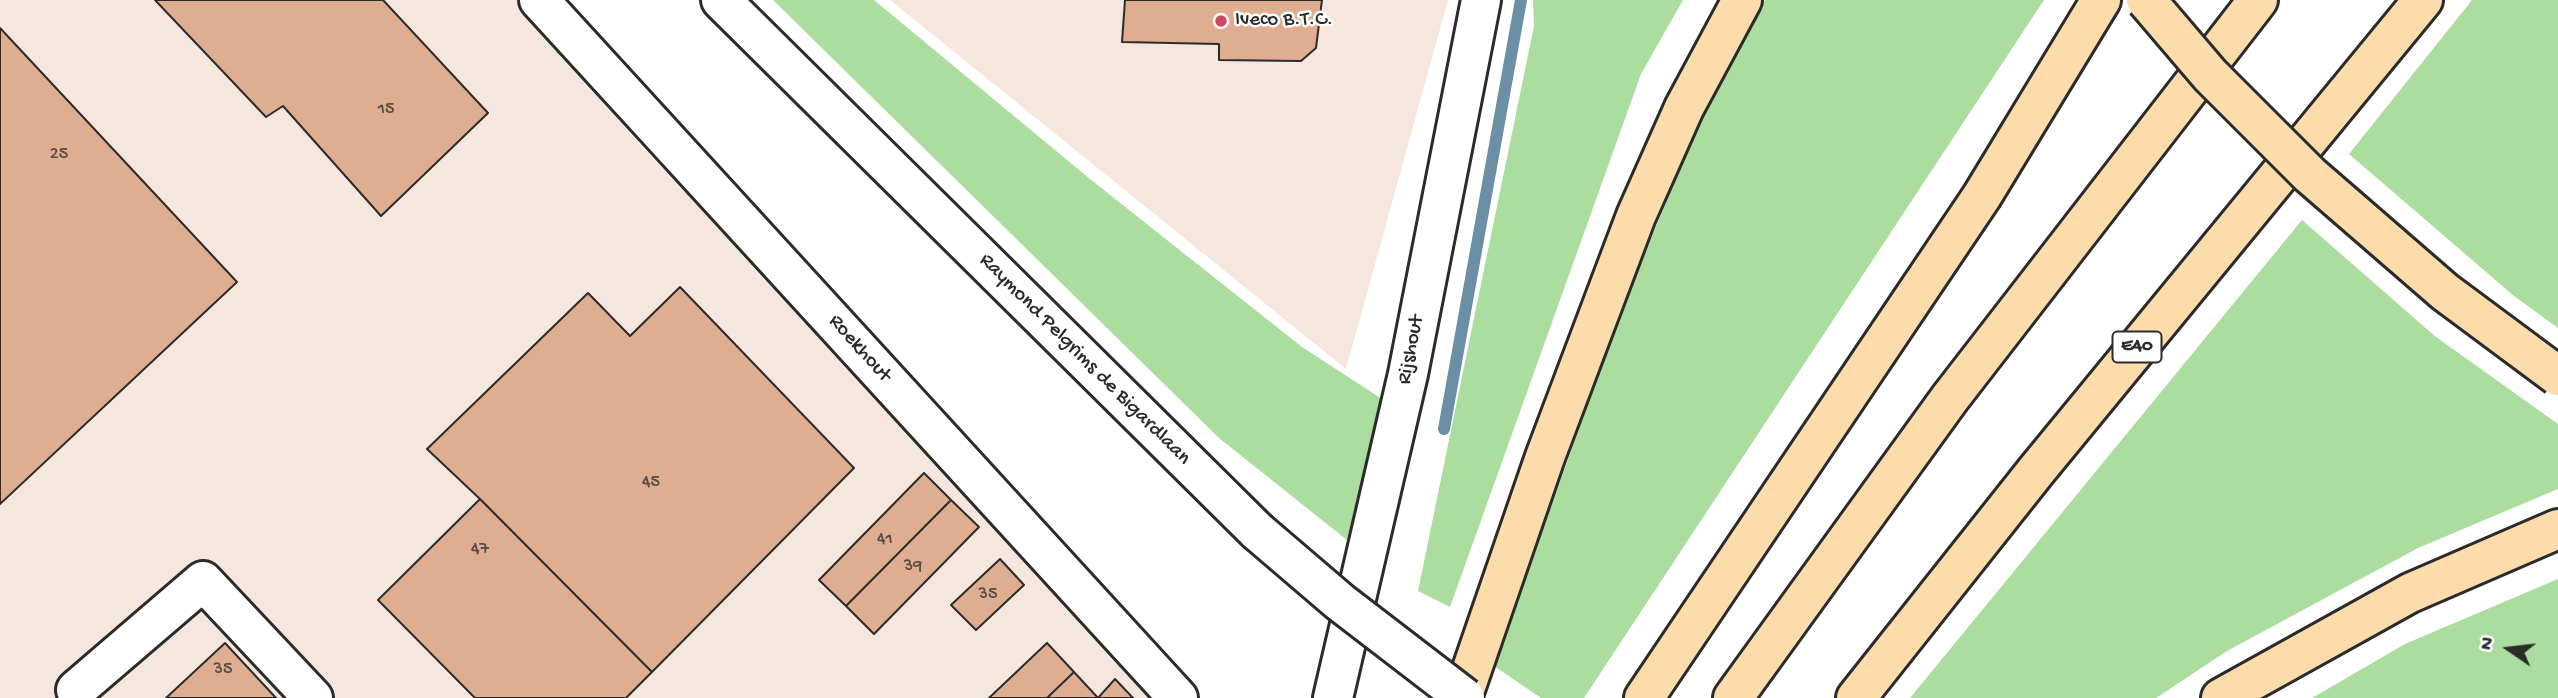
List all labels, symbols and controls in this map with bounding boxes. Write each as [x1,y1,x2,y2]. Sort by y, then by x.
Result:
place label: Iveco B.T.C. [1235,8,1333,34]
marker: Iveco B.T.C. [1213,13,1229,29]
house number: 15 [378,99,394,121]
house number: 25 [50,144,68,166]
street label: Raymond Pelgrims de Bigardlaan [973,249,1195,471]
street label: Roekhout [822,310,896,388]
street label: Rijshout [1393,313,1431,387]
road number: E40 [2112,332,2162,362]
house number: 45 [642,472,660,494]
house number: 41 [877,529,893,551]
house number: 47 [471,539,489,561]
house number: 39 [904,556,922,578]
house number: 35 [979,584,997,606]
north arrow [2474,614,2544,684]
text: N [2475,635,2501,653]
house number: 35 [214,659,232,681]

